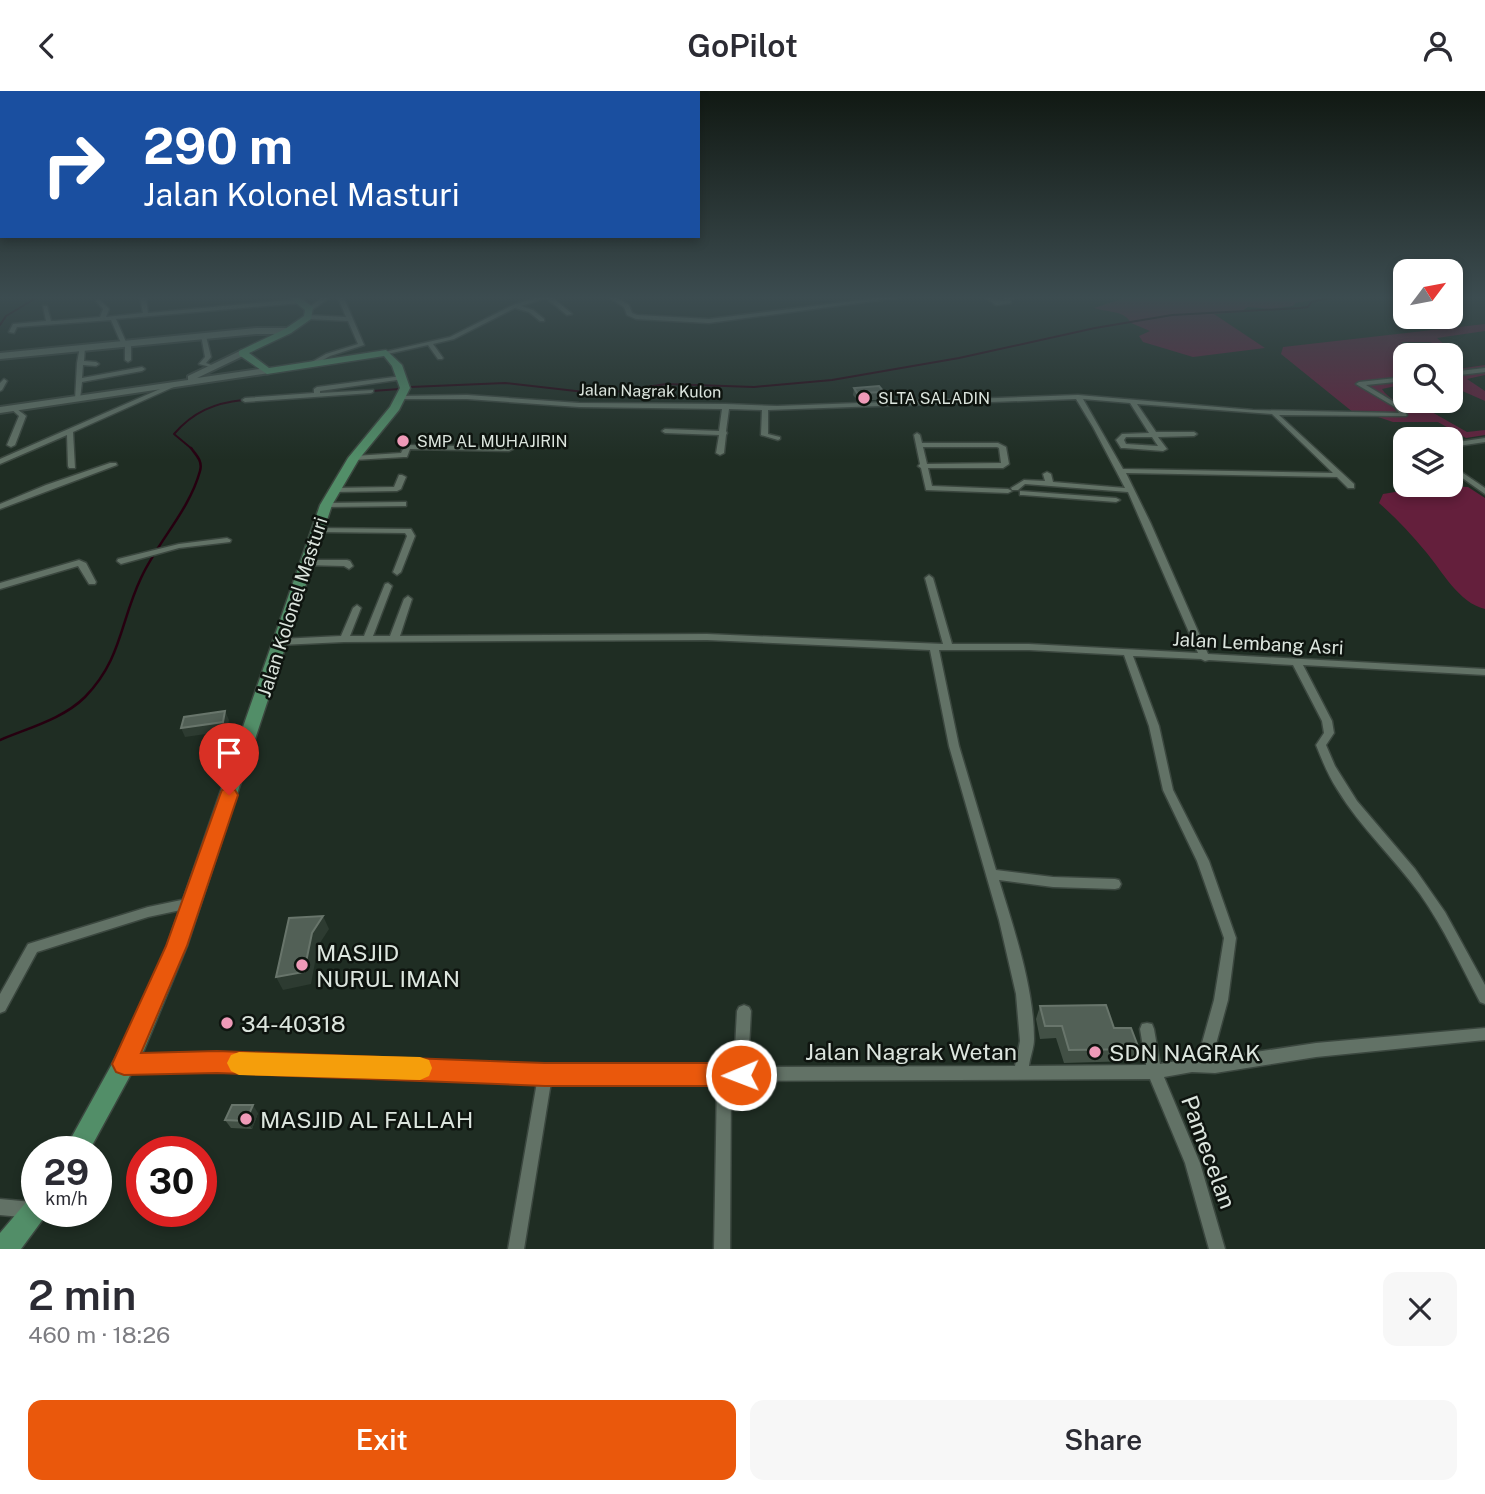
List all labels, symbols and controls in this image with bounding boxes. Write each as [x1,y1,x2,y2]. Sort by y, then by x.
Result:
icon: back [28,27,66,65]
text: GoPilot [687,27,798,64]
icon: person [1419,27,1457,65]
text: 290 m [143,117,293,175]
icon: right [28,119,119,210]
text: Jalan Kolonel Masturi [143,176,460,213]
north arrow [1393,259,1463,329]
map controls [1393,259,1463,497]
button: search [1393,343,1463,413]
street label: Jalan Nagrak Kulon [578,380,722,402]
place label: SLTA SALADIN [878,389,990,408]
marker: SLTA SALADIN [856,390,872,406]
button: layers [1393,427,1463,497]
place label: SMP AL MUHAJIRIN [417,432,568,451]
marker: SMP AL MUHAJIRIN [395,433,411,449]
street label: Jalan Kolonel Masturi [252,514,332,700]
street label: Jalan Lembang Asri [1172,628,1344,658]
pin [199,723,259,795]
icon: arrive [210,734,248,772]
place label: MASJID NURUL IMAN [316,939,460,992]
marker: MASJID NURUL IMAN [294,957,310,973]
place label: 34-40318 [241,1010,346,1037]
marker: 34-40318 [219,1015,235,1031]
position arrow [704,1038,778,1112]
street label: Jalan Nagrak Wetan [805,1038,1017,1065]
place label: SDN NAGRAK [1109,1039,1261,1066]
marker: SDN NAGRAK [1087,1044,1103,1060]
street label: Pamecelan [1176,1092,1242,1212]
place label: MASJID AL FALLAH [260,1106,473,1133]
marker: MASJID AL FALLAH [238,1111,254,1127]
speed limit sign: 30 [126,1136,217,1227]
text: 29 [44,1152,89,1193]
text: km/h [45,1188,88,1209]
text: 2 min [28,1270,136,1319]
button: close [1383,1272,1457,1346]
text: 460 m · 18:26 [28,1321,170,1348]
button: Exit [28,1400,736,1480]
button: Share [750,1400,1457,1480]

